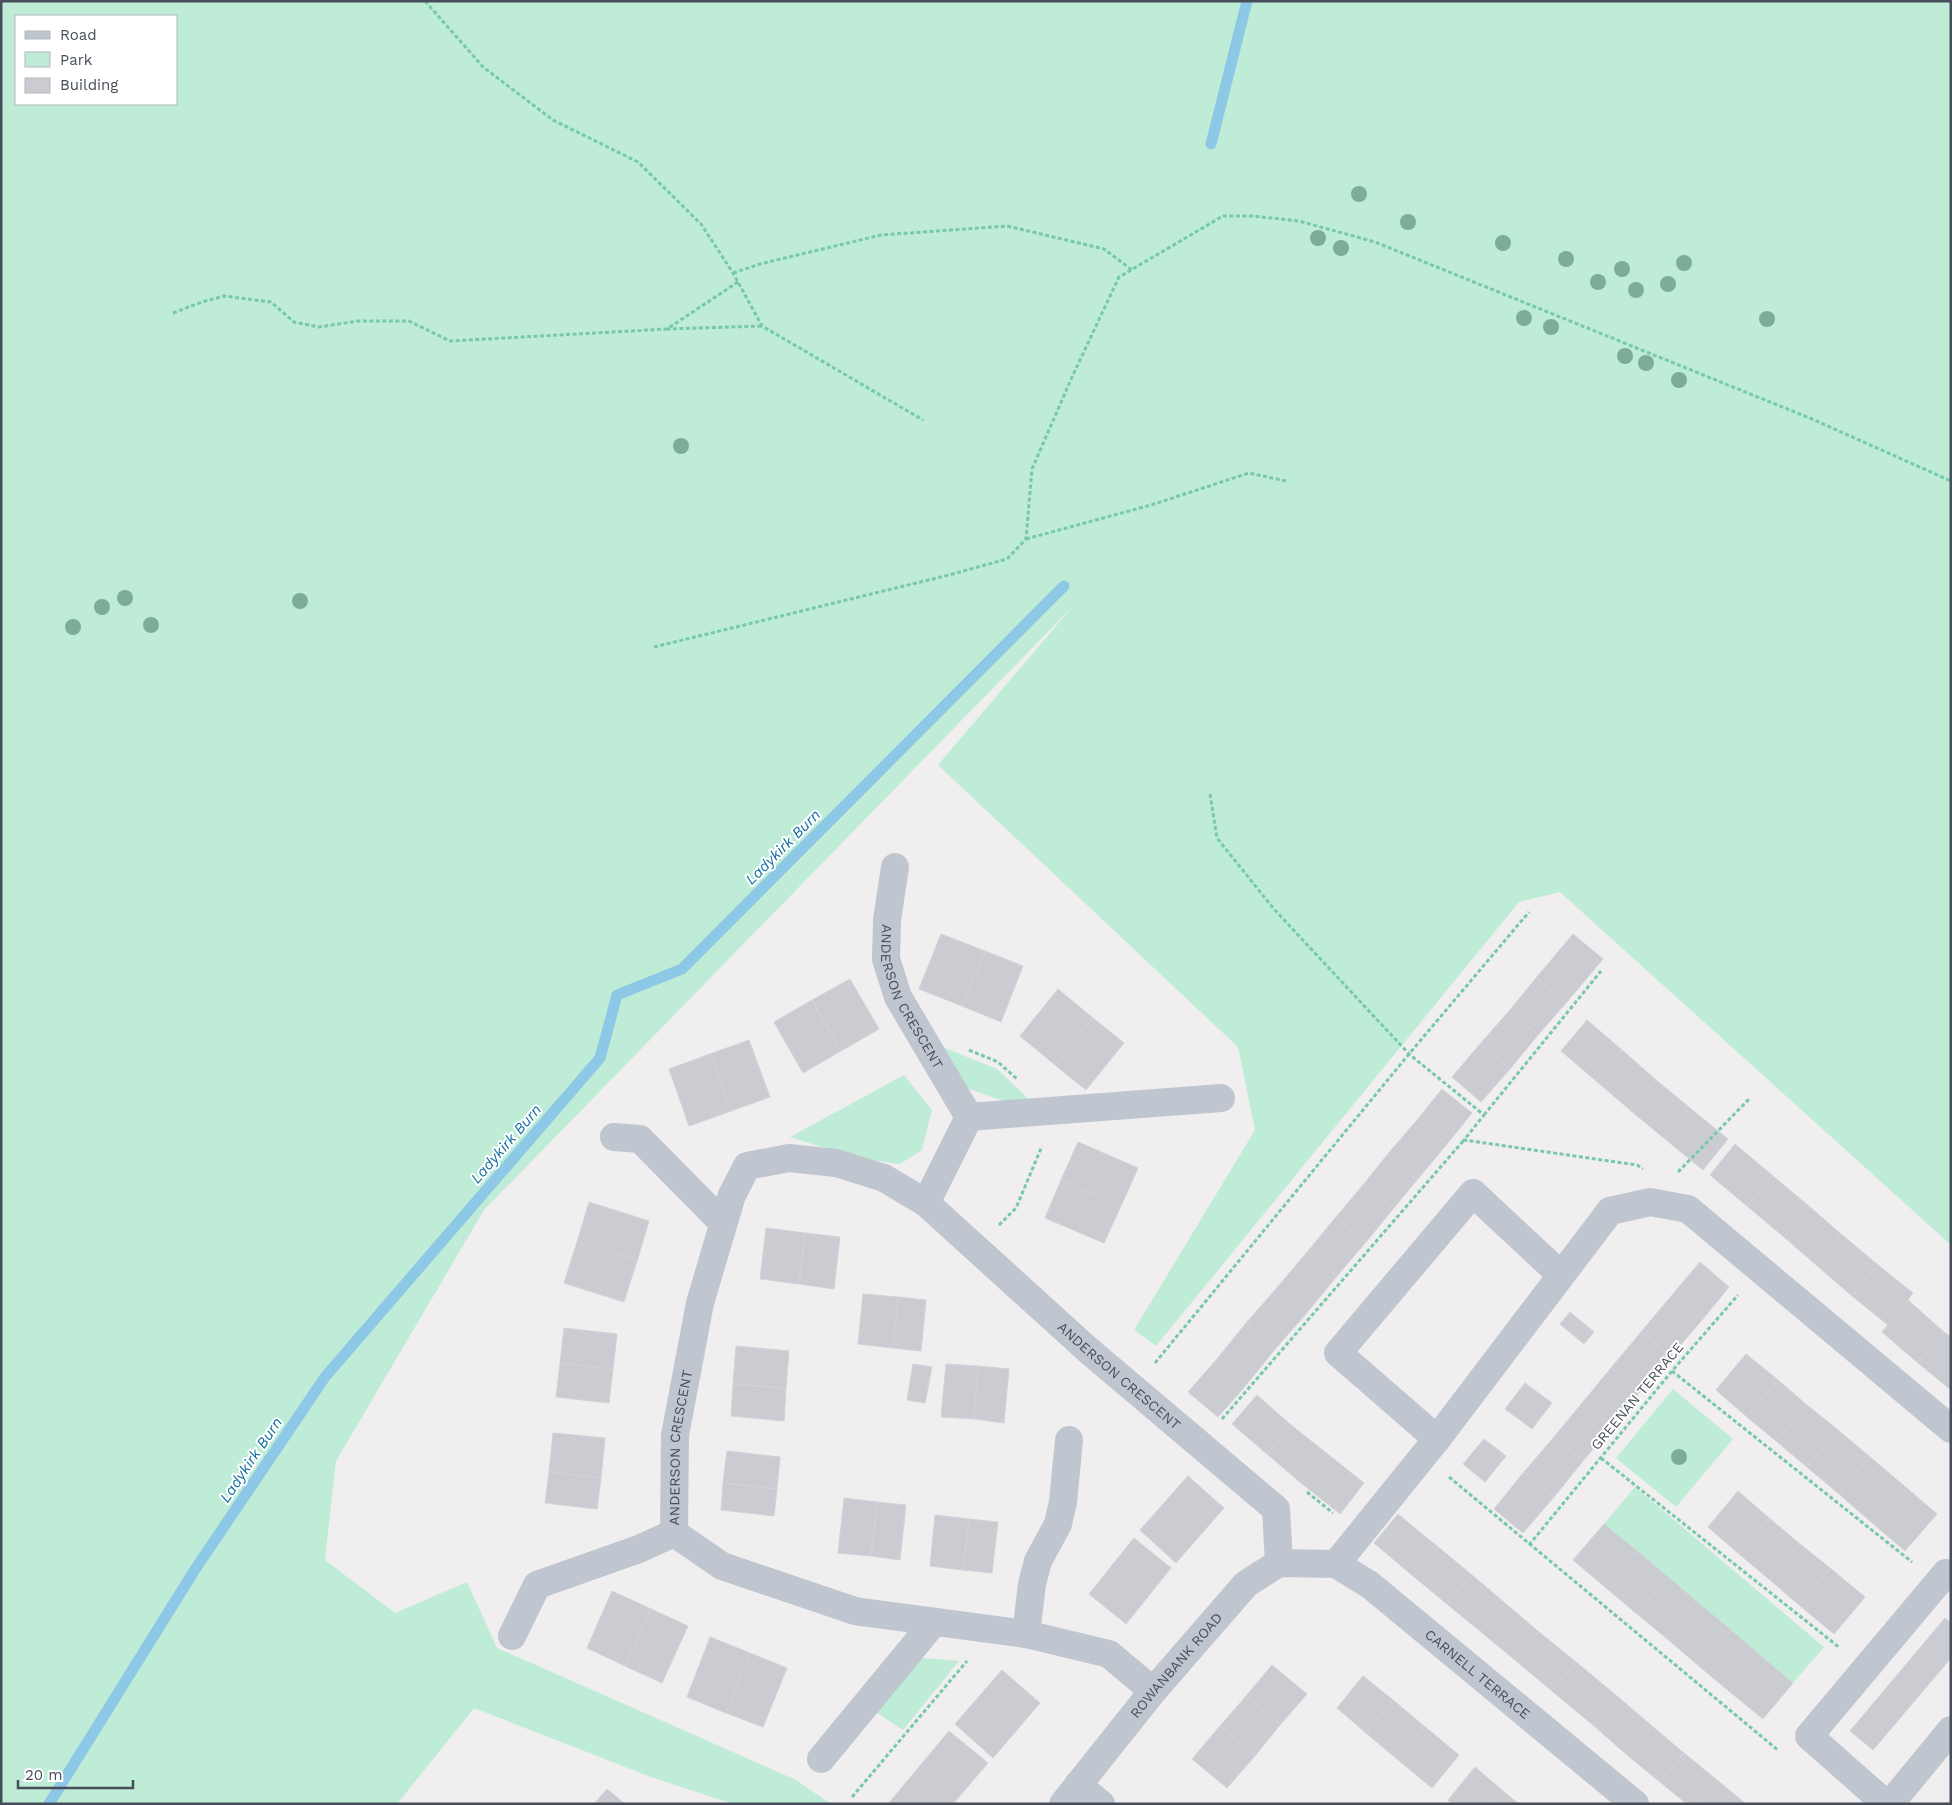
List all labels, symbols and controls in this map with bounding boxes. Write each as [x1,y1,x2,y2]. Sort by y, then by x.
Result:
legend [15,15,178,105]
text: Road [60,26,97,44]
text: Park [60,51,93,69]
text: Building [60,76,118,94]
water label: Ladykirk Burn [742,806,824,888]
street label: ANDERSON CRESCENT [878,924,947,1072]
water label: Ladykirk Burn [467,1101,545,1187]
street label: ANDERSON CRESCENT [1055,1319,1184,1433]
street label: GREENAN TERRACE [1587,1339,1687,1453]
street label: ANDERSON CRESCENT [666,1368,695,1525]
water label: Ladykirk Burn [216,1414,286,1506]
street label: ROWANBANK ROAD [1127,1609,1225,1721]
street label: CARNELL TERRACE [1422,1626,1534,1722]
scale bar [18,1758,132,1790]
text: 20 m [25,1766,63,1784]

